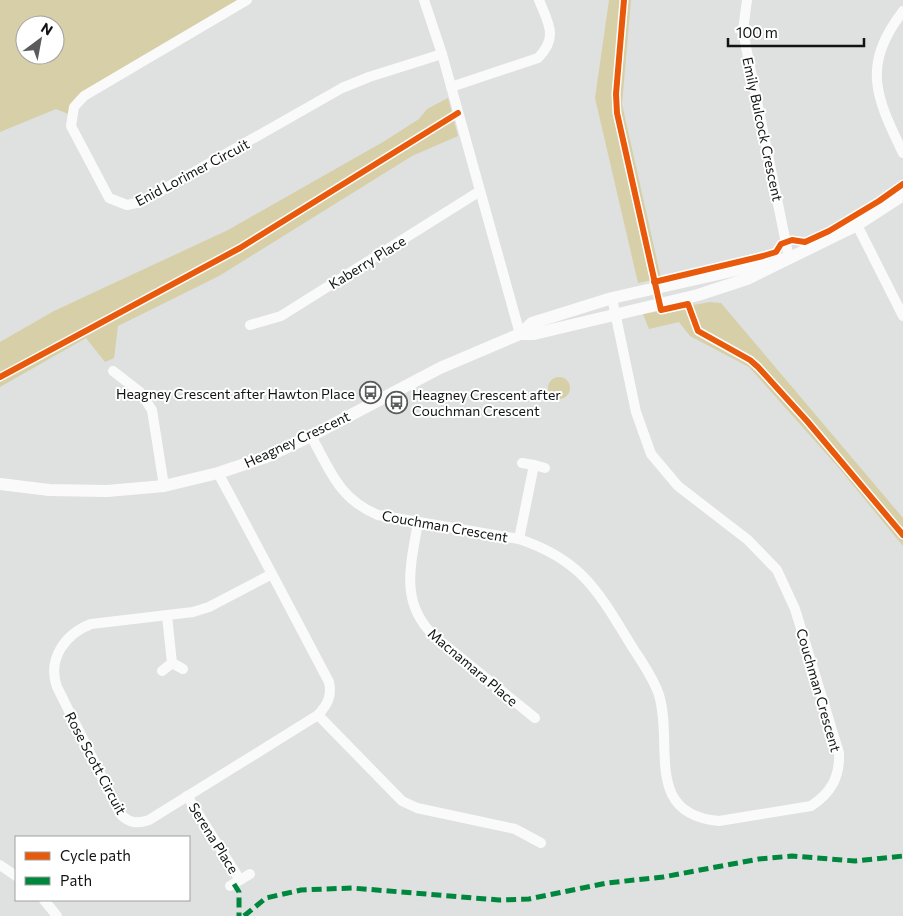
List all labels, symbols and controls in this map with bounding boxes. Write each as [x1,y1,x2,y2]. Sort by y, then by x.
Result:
north arrow [15,15,65,65]
scale bar [728,15,864,47]
text: N [38,19,56,39]
text: 100 m [736,23,778,41]
street label: Emily Bulcock Crescent [739,55,787,203]
street label: Enid Lorimer Circuit [132,135,252,209]
street label: Kaberry Place [325,232,409,292]
bus stop icon: Heagney Crescent after Hawton Place [359,381,383,405]
place label: Heagney Crescent after Hawton Place [116,385,355,402]
place label: Heagney Crescent after Couchman Crescent [412,386,561,419]
bus stop icon: Heagney Crescent after Couchman Crescent [384,390,408,414]
street label: Heagney Crescent [241,407,353,471]
street label: Couchman Crescent [381,507,510,546]
street label: Macnamara Place [425,625,521,709]
street label: Couchman Crescent [793,626,845,754]
street label: Rose Scott Circuit [62,709,130,817]
street label: Serena Place [186,799,242,877]
legend [15,836,190,901]
text: Cycle path [60,846,131,864]
text: Path [60,871,92,889]

